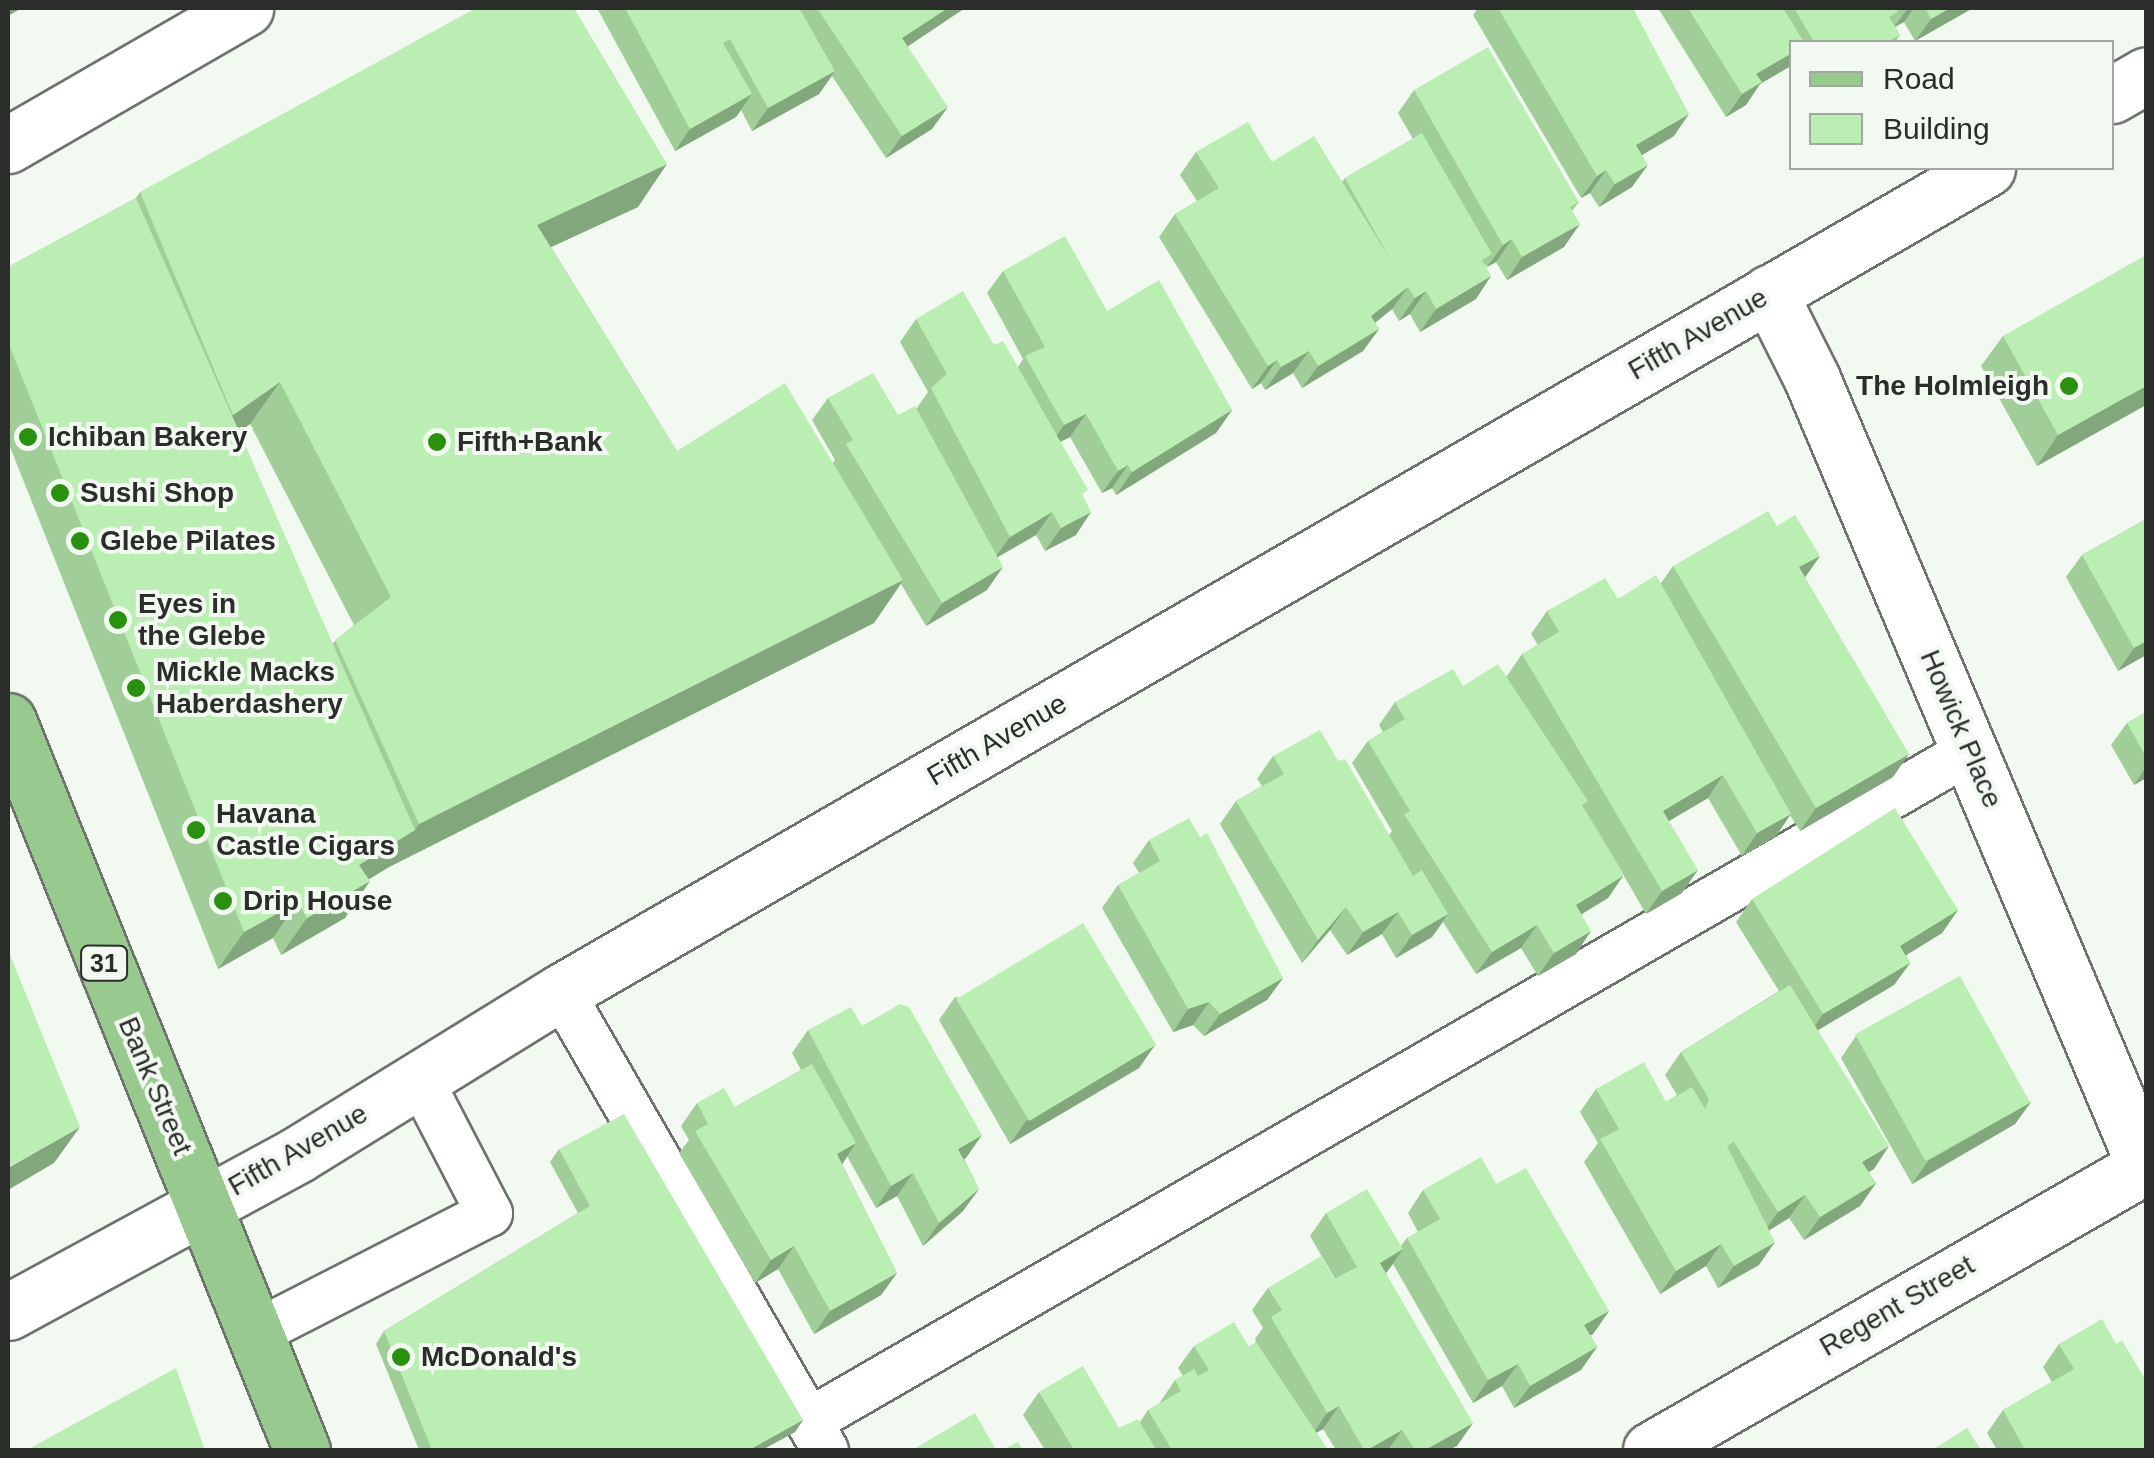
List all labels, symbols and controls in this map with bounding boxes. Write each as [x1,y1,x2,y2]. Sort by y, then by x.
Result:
legend [1789,40,2114,170]
text: Road [1883,62,1955,95]
text: Building [1883,112,1990,145]
street label: Fifth Avenue [1622,280,1774,388]
place label: The Holmleigh [1856,369,2049,403]
marker: The Holmleigh [2058,375,2080,397]
place label: Ichiban Bakery [48,420,247,454]
place label: Fifth+Bank [457,425,602,459]
marker: Ichiban Bakery [17,426,39,448]
marker: Fifth+Bank [426,431,448,453]
place label: Sushi Shop [80,476,234,510]
marker: Sushi Shop [49,482,71,504]
place label: Glebe Pilates [100,524,276,558]
marker: Glebe Pilates [69,530,91,552]
place label: Eyes in the Glebe [138,587,266,653]
marker: Eyes in the Glebe [107,609,129,631]
street label: Howick Place [1913,645,2009,813]
place label: Mickle Macks Haberdashery [156,655,343,721]
marker: Mickle Macks Haberdashery [125,677,147,699]
street label: Fifth Avenue [921,686,1073,794]
place label: Havana Castle Cigars [216,797,395,863]
marker: Havana Castle Cigars [185,819,207,841]
place label: Drip House [243,884,392,918]
marker: Drip House [212,890,234,912]
road number: 31 [79,943,129,983]
street label: Bank Street [111,1012,199,1160]
street label: Fifth Avenue [222,1096,374,1204]
street label: Regent Street [1814,1248,1980,1364]
place label: McDonald's [421,1340,577,1374]
marker: McDonald's [390,1346,412,1368]

